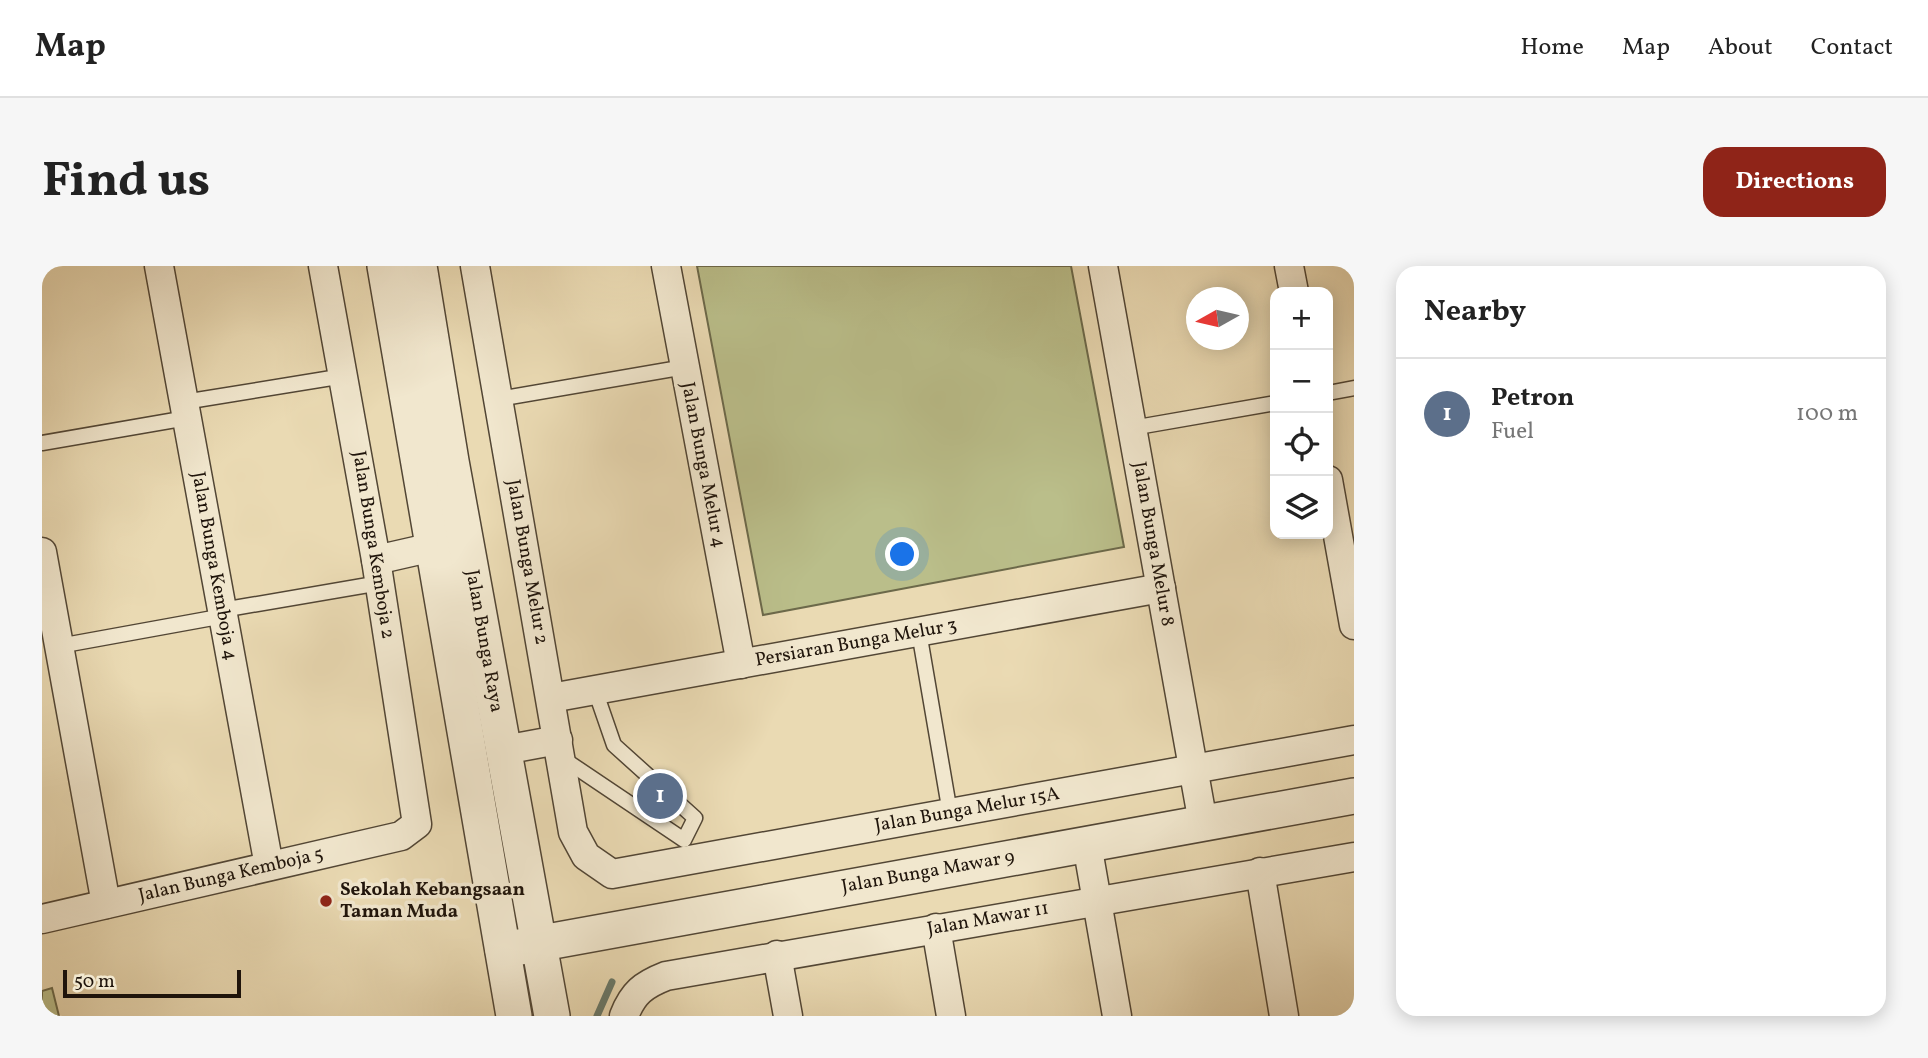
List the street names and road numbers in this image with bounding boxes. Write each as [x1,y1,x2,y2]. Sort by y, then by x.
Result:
street label: Jalan Bunga Melur 4 [674,380,732,550]
street label: Jalan Bunga Kemboja 2 [345,449,401,641]
street label: Jalan Bunga Melur 8 [1126,460,1180,628]
street label: Jalan Bunga Kemboja 4 [185,470,243,662]
street label: Jalan Bunga Melur 2 [500,477,554,647]
street label: Jalan Bunga Raya [459,568,509,714]
street label: Persiaran Bunga Melur 3 [753,612,959,674]
street label: Jalan Bunga Melur 15A [873,781,1061,839]
street label: Jalan Bunga Kemboja 5 [136,841,326,909]
street label: Jalan Bunga Mawar 9 [839,844,1017,900]
street label: Jalan Mawar 11 [925,895,1051,943]

